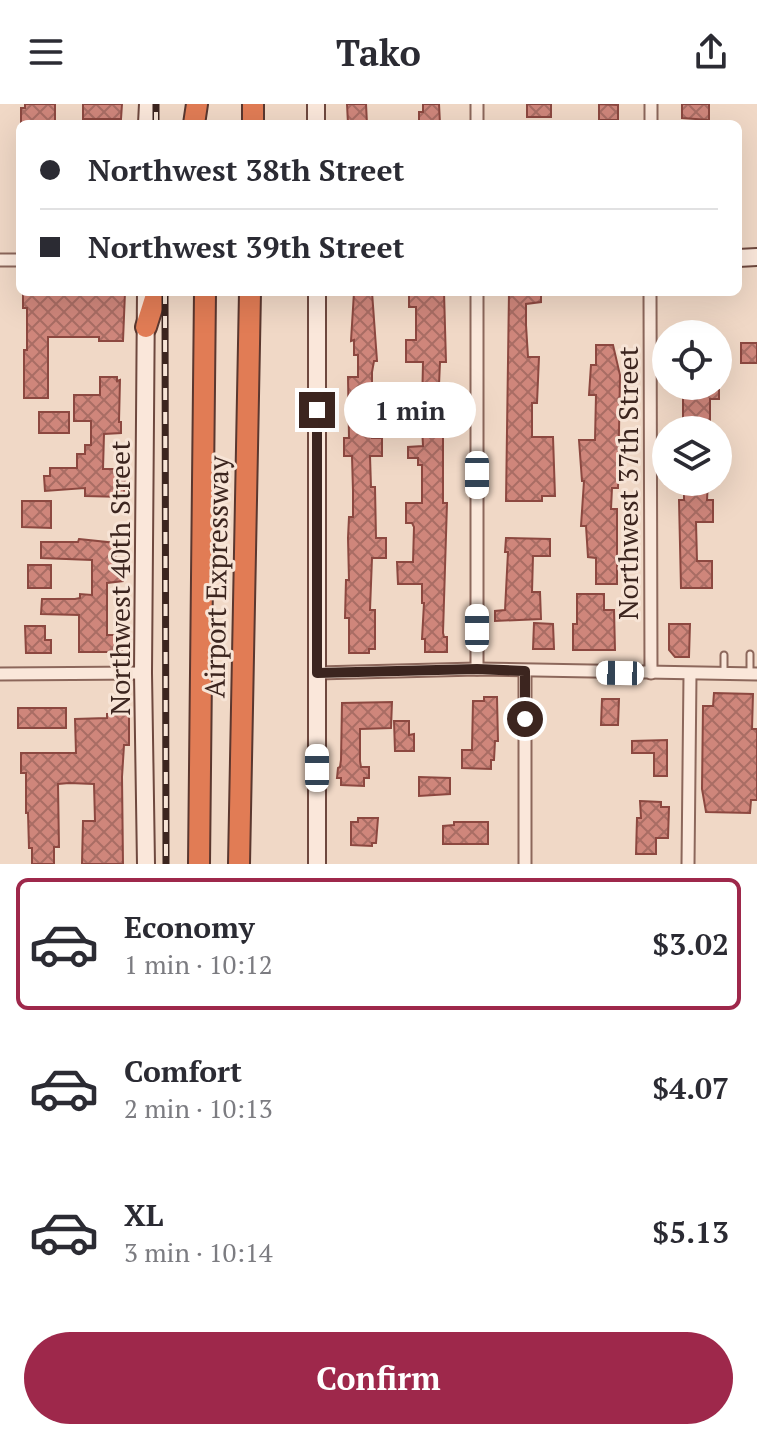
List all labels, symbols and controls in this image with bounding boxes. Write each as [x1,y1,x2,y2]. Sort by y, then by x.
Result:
text: Tako [336,29,421,76]
icon: menu [24,30,68,74]
icon: share [689,30,733,74]
text: Northwest 38th Street [88,150,405,190]
text: Northwest 39th Street [88,227,405,267]
map controls [652,320,732,496]
button: locate [652,320,732,400]
street label: Northwest 37th Street [609,345,646,620]
callout: 1 min [345,382,477,438]
route end [299,392,335,428]
text: 1 min [374,393,446,427]
button: layers [652,416,732,496]
street label: Northwest 40th Street [101,440,138,716]
car [465,451,489,499]
street label: Airport Expressway [195,455,237,698]
car [465,604,489,652]
car [596,661,644,685]
route start [507,701,543,737]
car [305,744,329,792]
text: Economy [124,907,255,947]
icon: car [28,908,100,980]
text: $3.02 [652,924,729,964]
text: 1 min · 10:12 [124,947,273,981]
text: Comfort [124,1051,242,1091]
icon: car [28,1052,100,1124]
text: $4.07 [652,1068,729,1108]
text: 2 min · 10:13 [124,1091,273,1125]
text: XL [124,1195,163,1235]
icon: car [28,1196,100,1268]
text: $5.13 [652,1212,729,1252]
text: 3 min · 10:14 [124,1235,273,1269]
button: Confirm [24,1332,733,1424]

